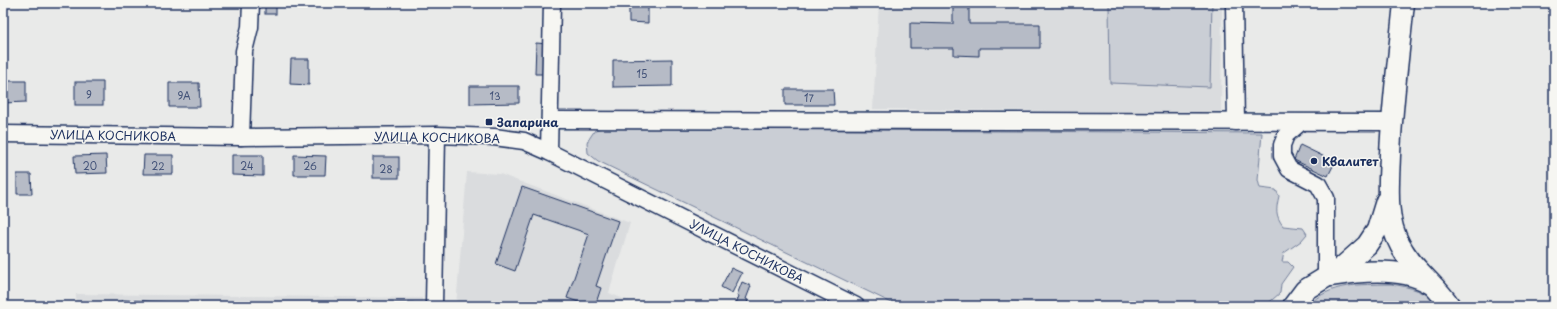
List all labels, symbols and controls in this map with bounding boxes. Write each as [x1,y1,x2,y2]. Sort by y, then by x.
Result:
house number: 15 [637,66,647,81]
house number: 9 [86,87,92,102]
house number: 9А [177,88,191,103]
house number: 13 [489,88,501,103]
house number: 17 [804,90,815,105]
place label: Запарина [496,113,559,131]
marker: Запарина [484,117,494,127]
street label: УЛИЦА КОСНИКОВА [50,125,176,145]
street label: УЛИЦА КОСНИКОВА [374,127,500,147]
place label: Квалитет [1322,152,1379,170]
marker: Квалитет [1309,156,1319,166]
house number: 20 [83,158,97,173]
house number: 22 [151,158,165,173]
house number: 24 [240,158,254,173]
house number: 26 [303,158,317,173]
house number: 28 [379,161,393,176]
street label: УЛИЦА КОСНИКОВА [687,214,807,288]

